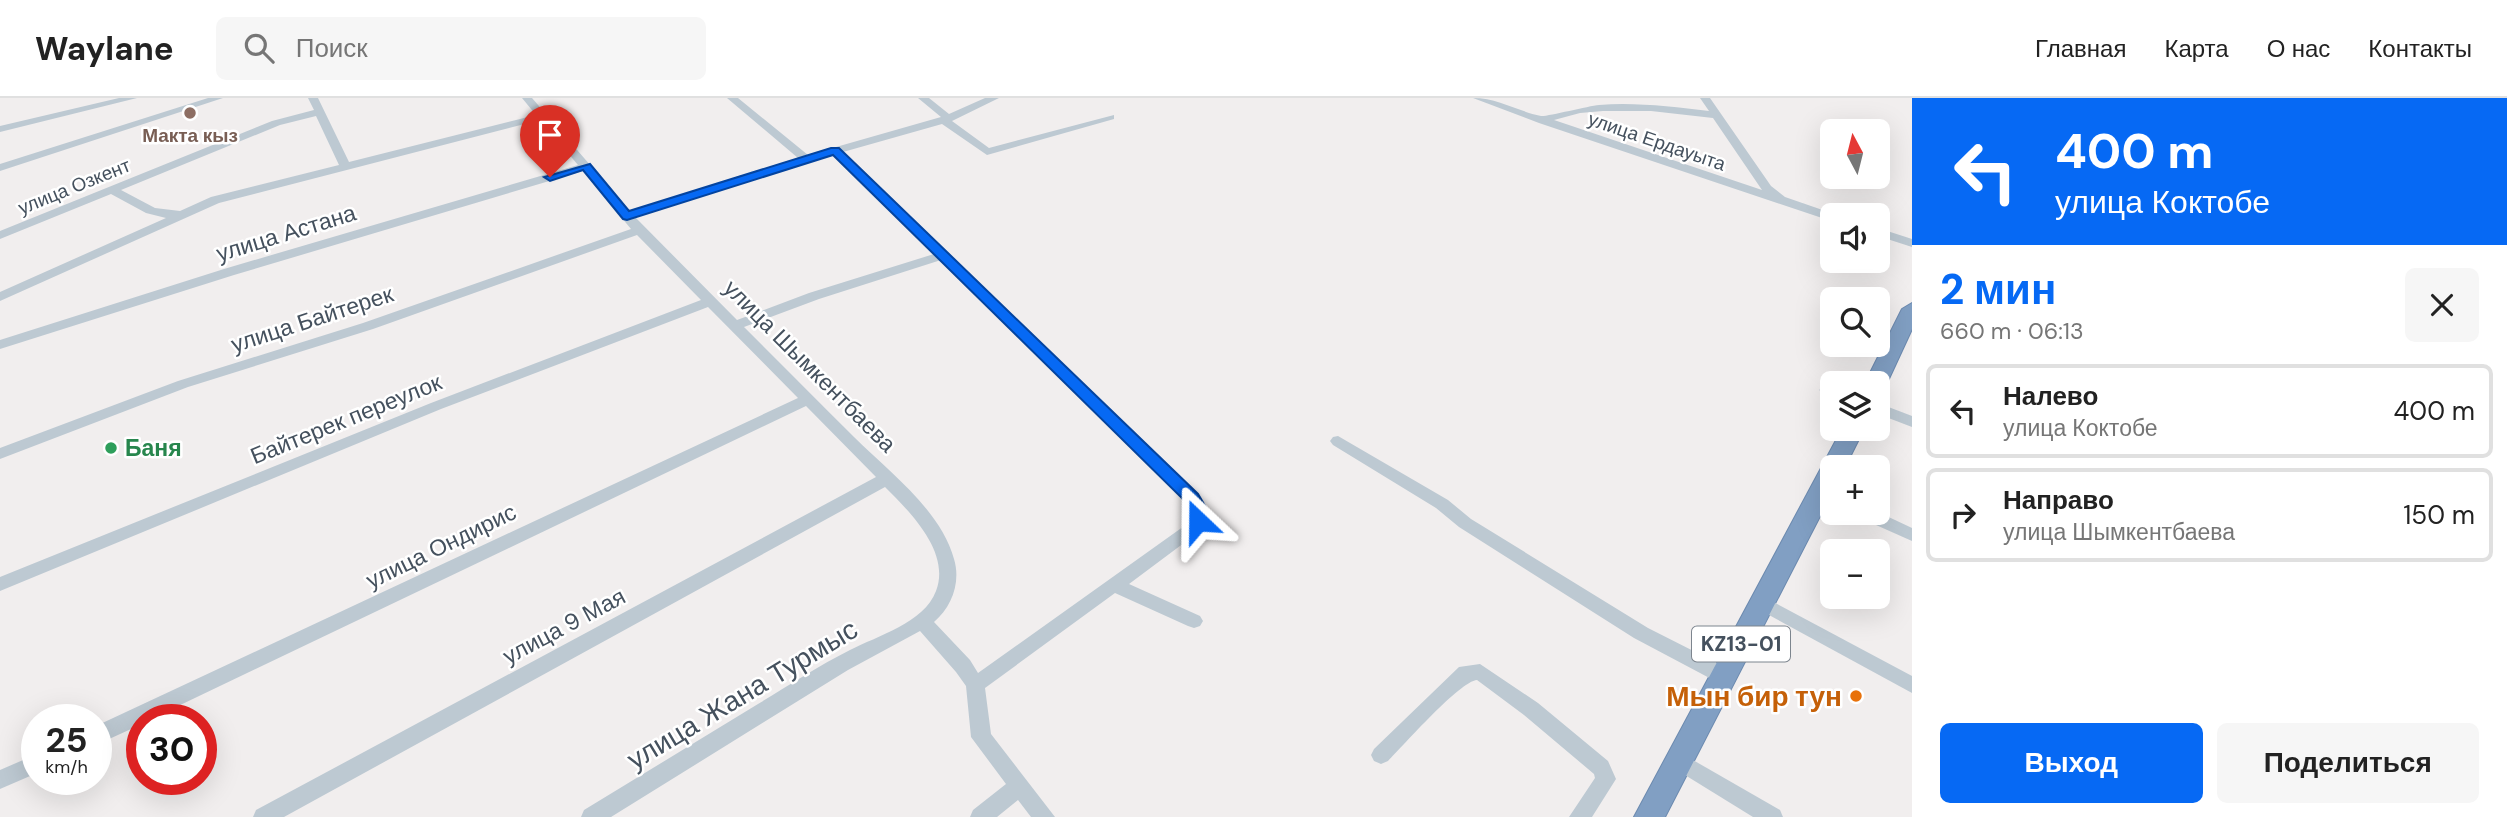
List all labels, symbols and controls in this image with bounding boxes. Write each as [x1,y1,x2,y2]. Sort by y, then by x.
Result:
search box [216,17,706,80]
text: Waylane [35,27,174,70]
icon: search [240,29,278,67]
text: Поиск [296,31,368,65]
text: Главная [2035,33,2126,64]
text: Карта [2164,33,2229,64]
text: О нас [2267,33,2330,64]
text: Контакты [2368,33,2472,64]
marker: Макта кыз [182,105,198,121]
pin [520,105,580,177]
street label: улица Ердауыта [1585,106,1729,177]
icon: arrive [531,116,569,154]
north arrow [1820,119,1890,189]
map controls [1820,119,1890,609]
text: 400 m [2055,119,2213,183]
place label: Макта кыз [142,123,238,148]
icon: left [1940,126,2031,217]
street label: улица Озкент [14,152,134,220]
text: улица Коктобе [2055,181,2270,223]
street label: улица Астана [212,197,360,269]
button: sound [1820,203,1890,273]
text: 2 мин [1940,262,2056,317]
button: close [2405,268,2479,342]
street label: улица Шымкентбаева [717,273,903,459]
street label: улица Байтерек [227,278,398,359]
button: search [1820,287,1890,357]
text: 660 m · 06:13 [1940,316,2084,346]
street label: Байтерек переулок [246,367,447,471]
button: layers [1820,371,1890,441]
text: Налево [2003,379,2098,413]
icon: left [1944,392,1982,430]
text: 400 m [2394,394,2475,428]
text: улица Коктобе [2003,413,2158,443]
place label: Баня [125,433,182,463]
marker: Баня [103,440,119,456]
button: + [1820,455,1890,525]
text: Направо [2003,483,2114,517]
position arrow [1161,484,1235,558]
icon: right [1944,496,1982,534]
street label: улица Ондирис [361,497,521,595]
text: 150 m [2403,498,2475,532]
text: улица Шымкентбаева [2003,517,2235,547]
button: − [1820,539,1890,609]
street label: улица 9 Мая [498,581,630,671]
street label: улица Жана Турмыс [620,611,864,778]
road number: KZ13-01 [1692,626,1790,662]
place label: Мын бир тун [1666,678,1842,715]
marker: Мын бир тун [1848,688,1864,704]
speed limit sign: 30 [126,704,217,795]
text: 25 [46,717,87,763]
button: Выход [1940,723,2203,803]
button: Поделиться [2217,723,2479,803]
text: km/h [45,755,88,779]

